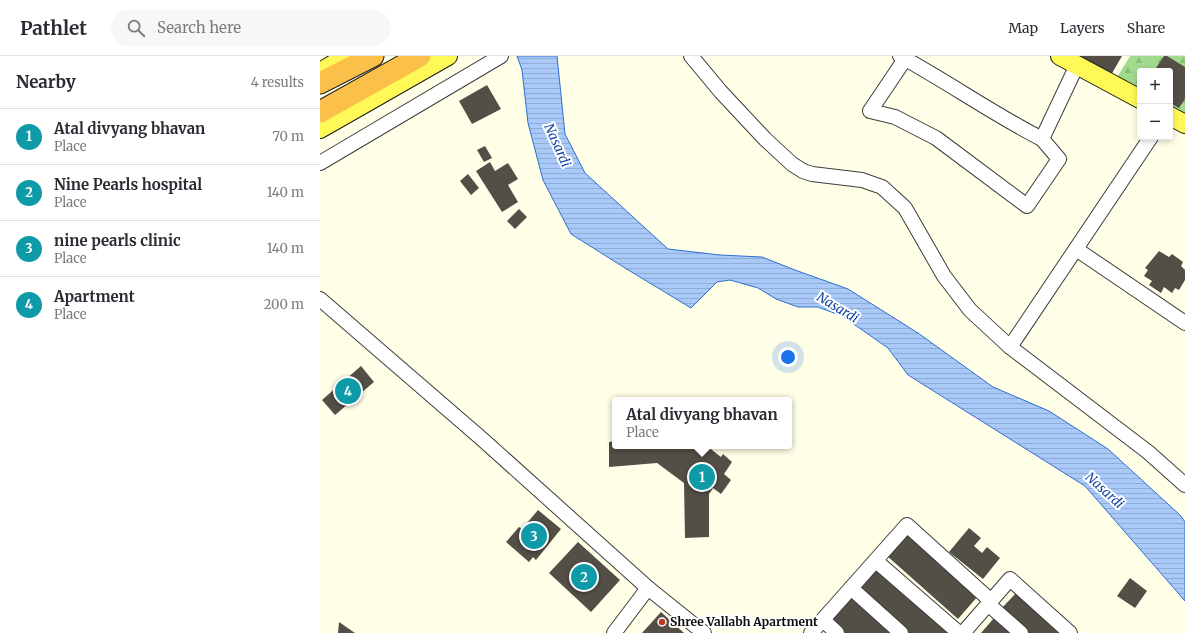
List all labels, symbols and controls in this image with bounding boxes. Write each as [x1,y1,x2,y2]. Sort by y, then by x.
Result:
search box [111,10,391,46]
text: Pathlet [20,16,87,40]
icon: search [125,17,147,39]
text: Search here [157,18,241,37]
text: Map [1008,19,1038,37]
text: Layers [1060,19,1105,37]
text: Share [1127,19,1165,37]
map controls [1137,68,1173,140]
button: + [1137,68,1173,104]
text: Nearby [16,71,76,93]
text: 4 results [251,74,304,91]
button: − [1137,104,1173,140]
text: Atal divyang bhavan [54,119,205,138]
water label: Nasardi [540,121,575,170]
text: 1 [26,128,32,145]
text: 70 m [273,128,304,145]
text: Place [54,138,87,155]
text: Nine Pearls hospital [54,175,202,194]
text: 2 [25,184,33,201]
text: 140 m [267,184,304,201]
text: Place [54,194,87,211]
text: nine pearls clinic [54,231,181,250]
text: 3 [25,240,33,257]
text: 140 m [267,240,304,257]
text: Place [54,250,87,267]
text: Apartment [54,287,135,306]
water label: Nasardi [814,288,862,327]
text: 4 [25,296,33,313]
text: 200 m [264,296,304,313]
text: Place [54,306,87,323]
your location [778,347,798,367]
pin: 4 [335,376,361,406]
popup [612,397,792,449]
text: Atal divyang bhavan [626,405,778,424]
text: Place [626,424,659,441]
pin: 1 [689,462,715,492]
water label: Nasardi [1082,469,1128,512]
pin: 3 [521,521,547,551]
pin: 2 [571,562,597,592]
place label: Shree Vallabh Apartment [670,614,818,629]
marker: Shree Vallabh Apartment [657,617,667,627]

